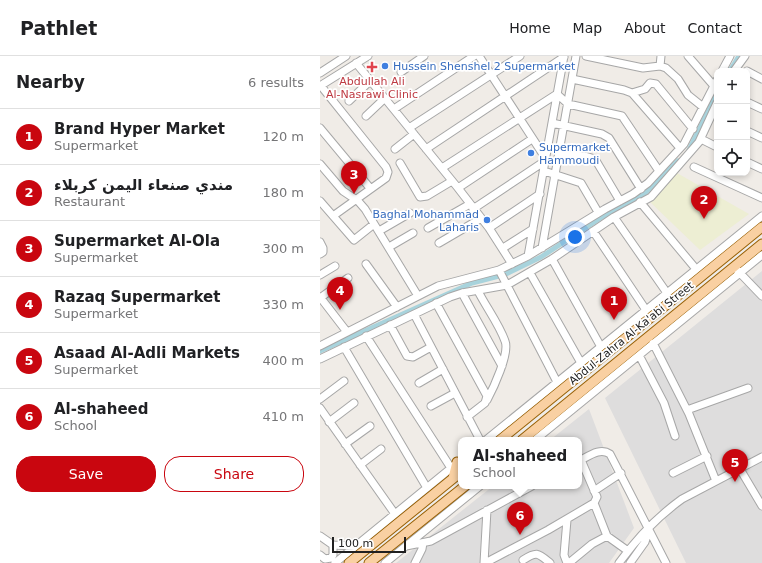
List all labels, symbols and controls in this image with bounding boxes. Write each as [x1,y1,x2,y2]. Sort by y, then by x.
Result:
text: Pathlet [20,17,97,39]
text: Home [509,20,551,36]
text: Map [573,20,602,36]
text: About [624,20,666,36]
text: Contact [688,20,742,36]
place label: Hussein Shenshel 2 Supermarket [393,60,576,73]
marker: Abdullah Ali Al-Nasrawi Clinic [366,61,378,73]
marker: Hussein Shenshel 2 Supermarket [380,61,390,71]
map controls [714,68,750,176]
button: + [714,68,750,104]
text: Nearby [16,72,85,92]
text: 6 results [248,75,304,90]
place label: Abdullah Ali Al-Nasrawi Clinic [326,75,418,101]
button: − [714,104,750,140]
text: Brand Hyper Market [54,120,225,138]
text: 1 [24,129,34,144]
text: 120 m [262,129,304,144]
text: Supermarket [54,138,138,153]
button: locate [714,140,750,176]
place label: Supermarket Hammoudi [539,141,611,167]
marker: Supermarket Hammoudi [526,148,536,158]
pin: 3 [341,161,367,194]
text: مندي صنعاء اليمن كربلاء [54,176,233,194]
text: 2 [24,185,34,200]
text: 180 m [262,185,304,200]
pin: 2 [691,186,717,219]
text: Restaurant [54,194,125,209]
place label: Baghal Mohammad Laharis [372,208,479,234]
marker: Baghal Mohammad Laharis [482,215,492,225]
your location [565,227,585,247]
text: Supermarket Al-Ola [54,232,220,250]
text: 3 [24,241,34,256]
text: 300 m [262,241,304,256]
text: Supermarket [54,250,138,265]
pin: 4 [327,277,353,310]
street label: Abdul-Zahra Al-Ka'abi Street [566,279,697,388]
pin: 1 [601,287,627,320]
text: Razaq Supermarket [54,288,220,306]
text: 4 [24,297,34,312]
text: 330 m [262,297,304,312]
text: Supermarket [54,306,138,321]
text: Asaad Al-Adli Markets [54,344,240,362]
text: 5 [24,353,34,368]
text: 400 m [262,353,304,368]
text: Supermarket [54,362,138,377]
text: Al-shaheed [54,400,148,418]
text: 6 [24,409,34,424]
text: 410 m [262,409,304,424]
text: School [54,418,97,433]
popup [458,437,582,489]
text: Al-shaheed [473,447,567,465]
pin: 5 [722,449,748,482]
button: Save [16,456,156,492]
button: Share [164,456,304,492]
text: School [473,465,516,480]
pin: 6 [507,502,533,535]
scale bar [332,535,406,554]
text: 100 m [338,537,373,550]

